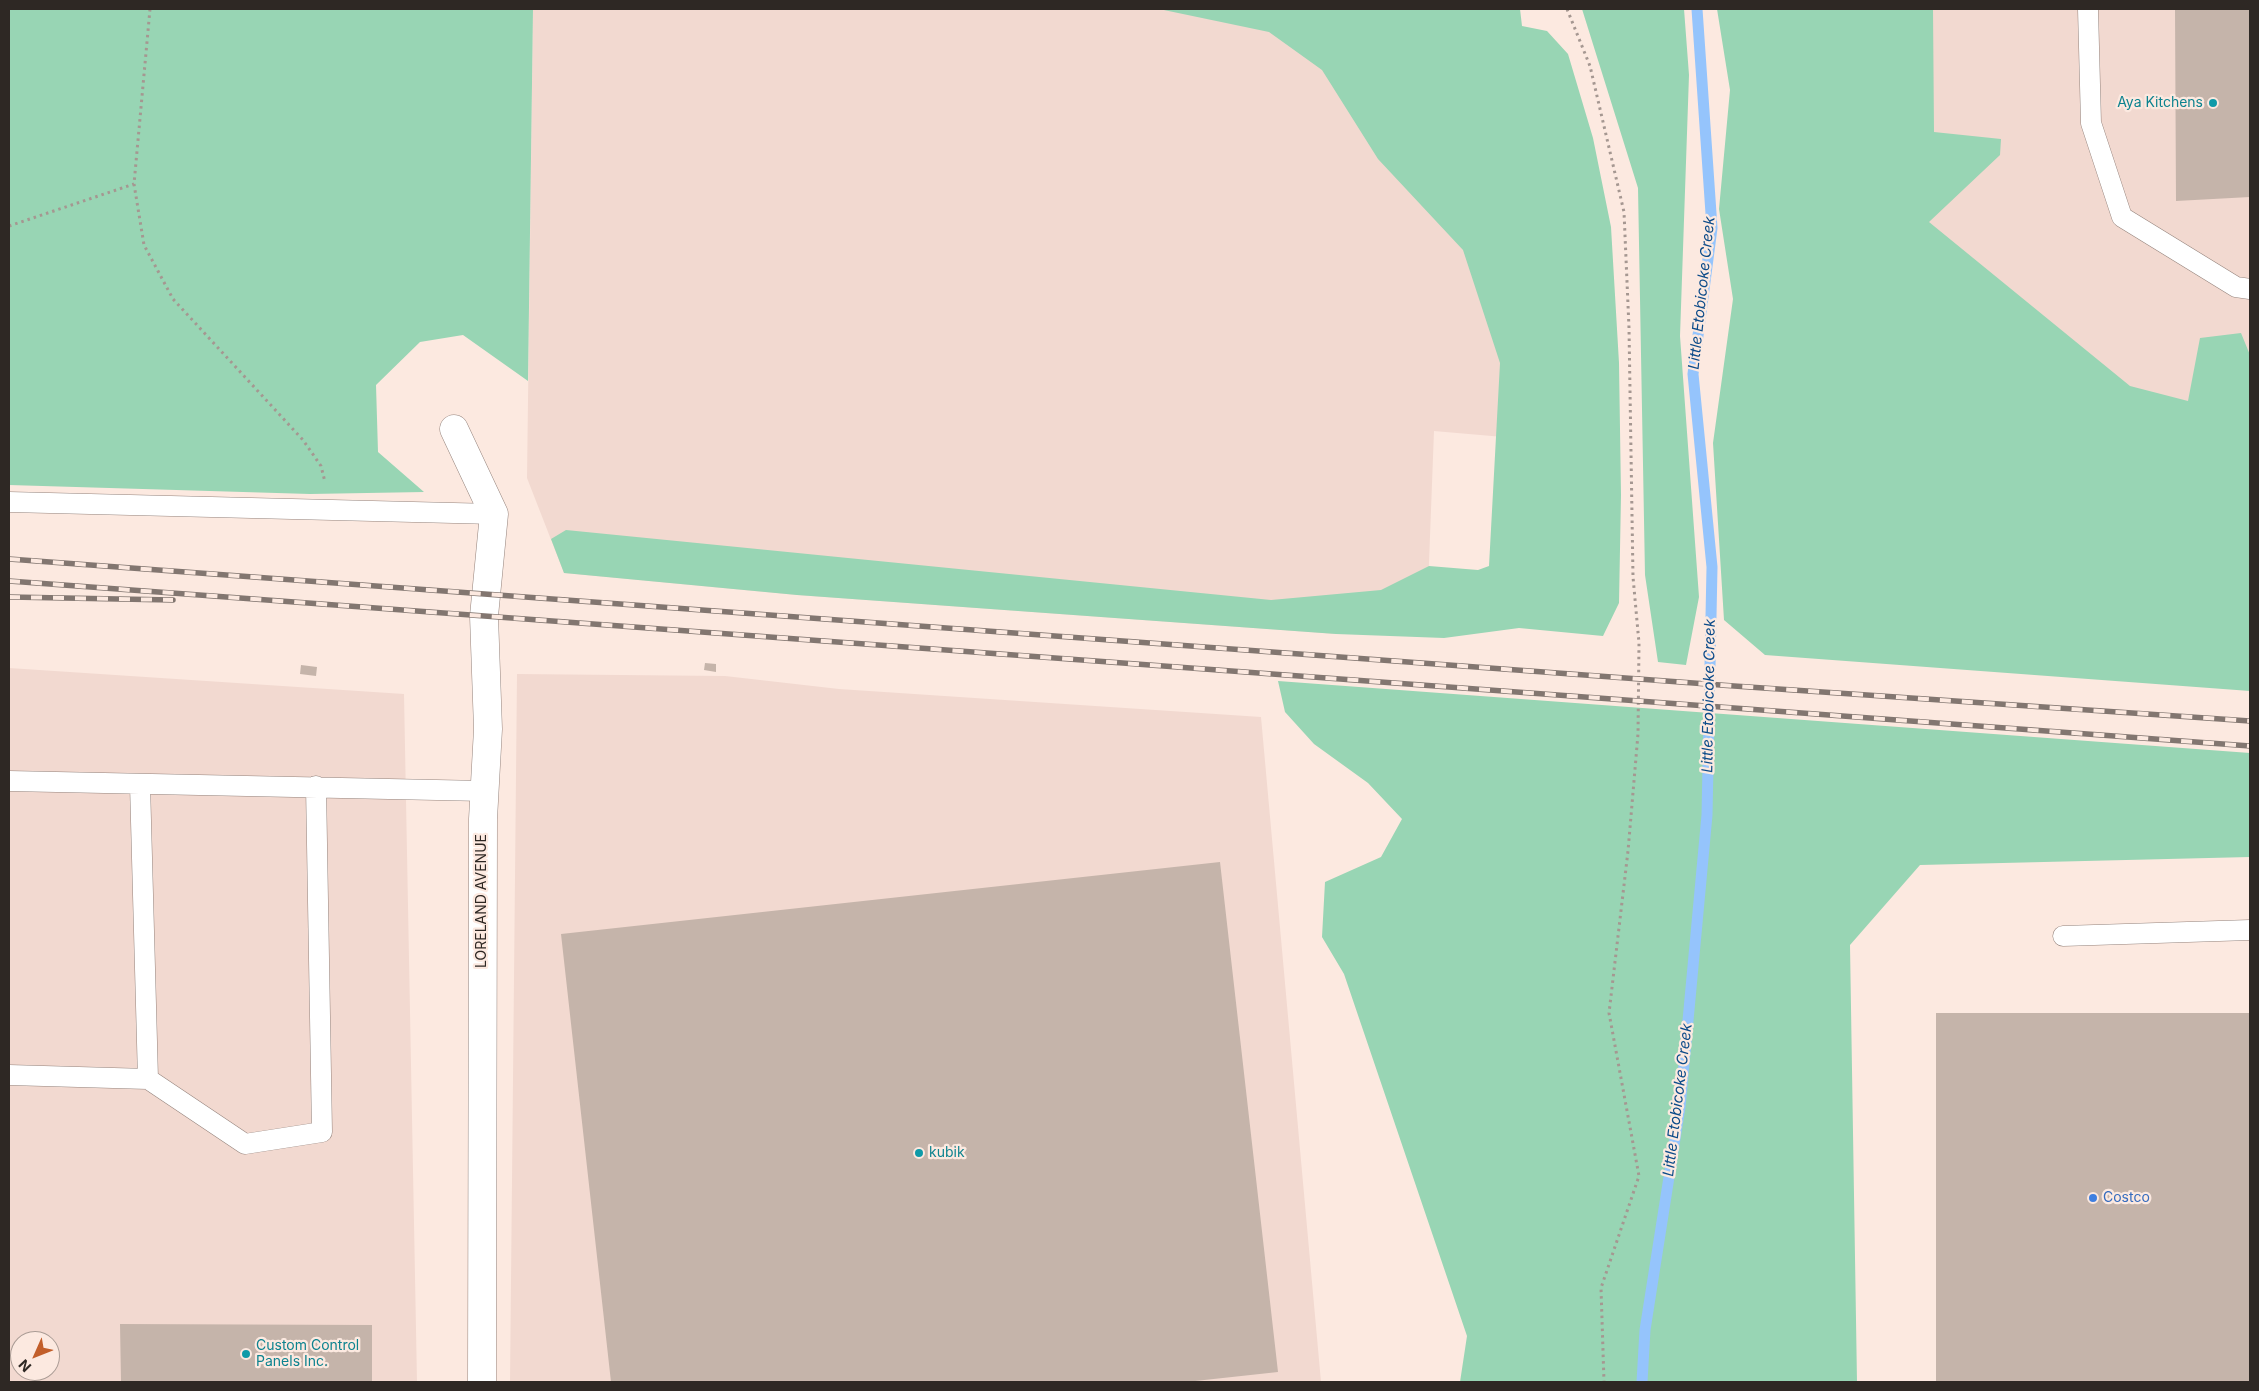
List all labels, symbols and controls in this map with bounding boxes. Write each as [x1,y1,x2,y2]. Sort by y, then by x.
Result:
place label: Aya Kitchens [2117,95,2203,111]
marker: Aya Kitchens [2207,97,2219,109]
water label: Little Etobicoke Creek [1685,216,1719,370]
water label: Little Etobicoke Creek [1699,619,1719,773]
street label: LORELAND AVENUE [474,834,490,968]
water label: Little Etobicoke Creek [1660,1023,1696,1177]
place label: kubik [929,1145,965,1161]
marker: kubik [913,1147,925,1159]
place label: Costco [2103,1190,2150,1206]
marker: Costco [2087,1192,2099,1204]
north arrow [10,1331,60,1381]
place label: Custom Control Panels Inc. [256,1338,359,1370]
marker: Custom Control Panels Inc. [240,1348,252,1360]
text: N [15,1356,34,1376]

